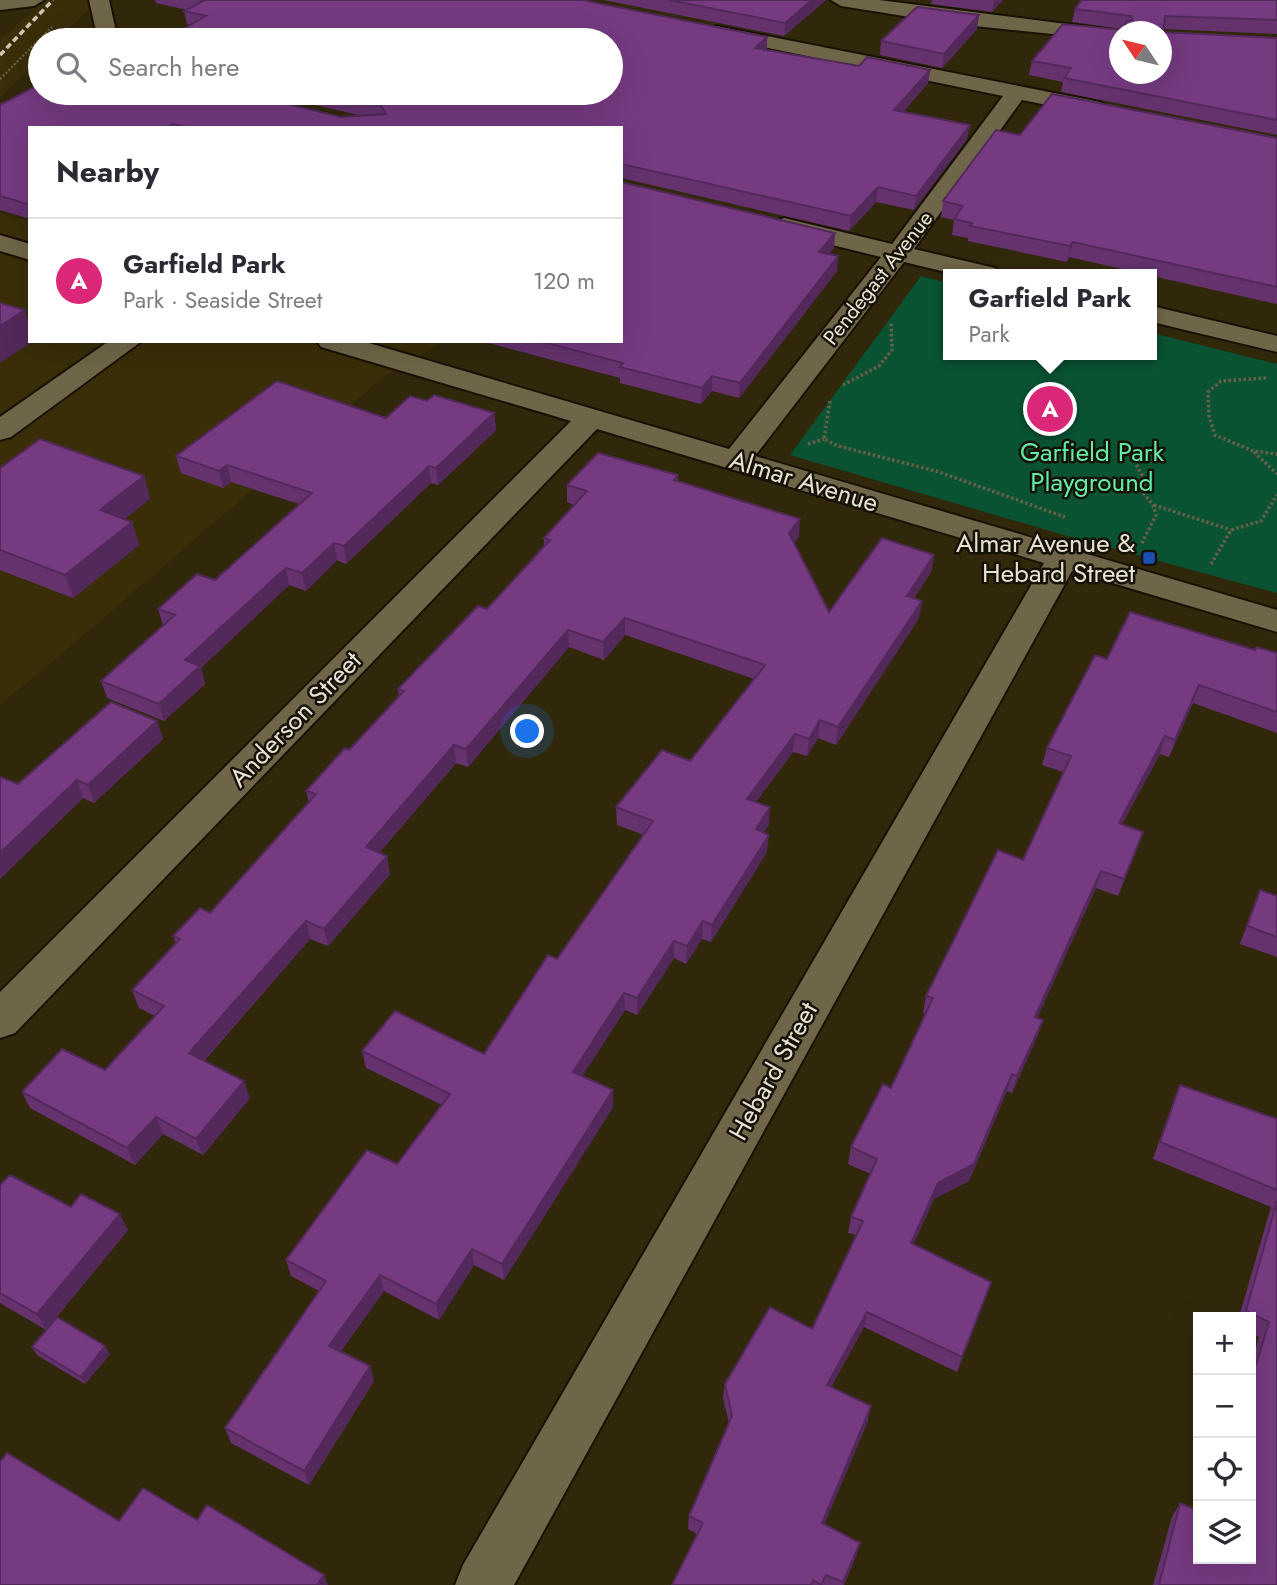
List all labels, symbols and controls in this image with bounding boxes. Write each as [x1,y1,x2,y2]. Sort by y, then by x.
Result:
north arrow [1109,21,1172,84]
search box [28,28,623,105]
icon: search [52,48,90,86]
text: Search here [108,48,240,86]
text: Nearby [56,150,159,193]
street label: Pendegast Avenue [816,204,940,351]
text: Garfield Park [123,245,286,283]
text: A [71,264,87,298]
text: 120 m [533,264,595,298]
popup [943,269,1157,360]
text: Garfield Park [969,279,1131,317]
text: Park · Seaside Street [123,283,322,317]
text: Park [969,317,1010,351]
pin: A [1027,383,1073,435]
park label: Garfield Park Playground [1020,433,1165,501]
street label: Almar Avenue [725,440,883,522]
place label: Almar Avenue & Hebard Street [956,524,1136,592]
marker: Almar Avenue & Hebard Street [1141,550,1157,566]
street label: Anderson Street [220,642,370,796]
your location [510,714,544,748]
street label: Hebard Street [719,994,827,1147]
map controls [1193,1312,1256,1564]
button: + [1193,1312,1256,1375]
button: − [1193,1375,1256,1438]
button: locate [1193,1438,1256,1501]
button: layers [1193,1501,1256,1564]

